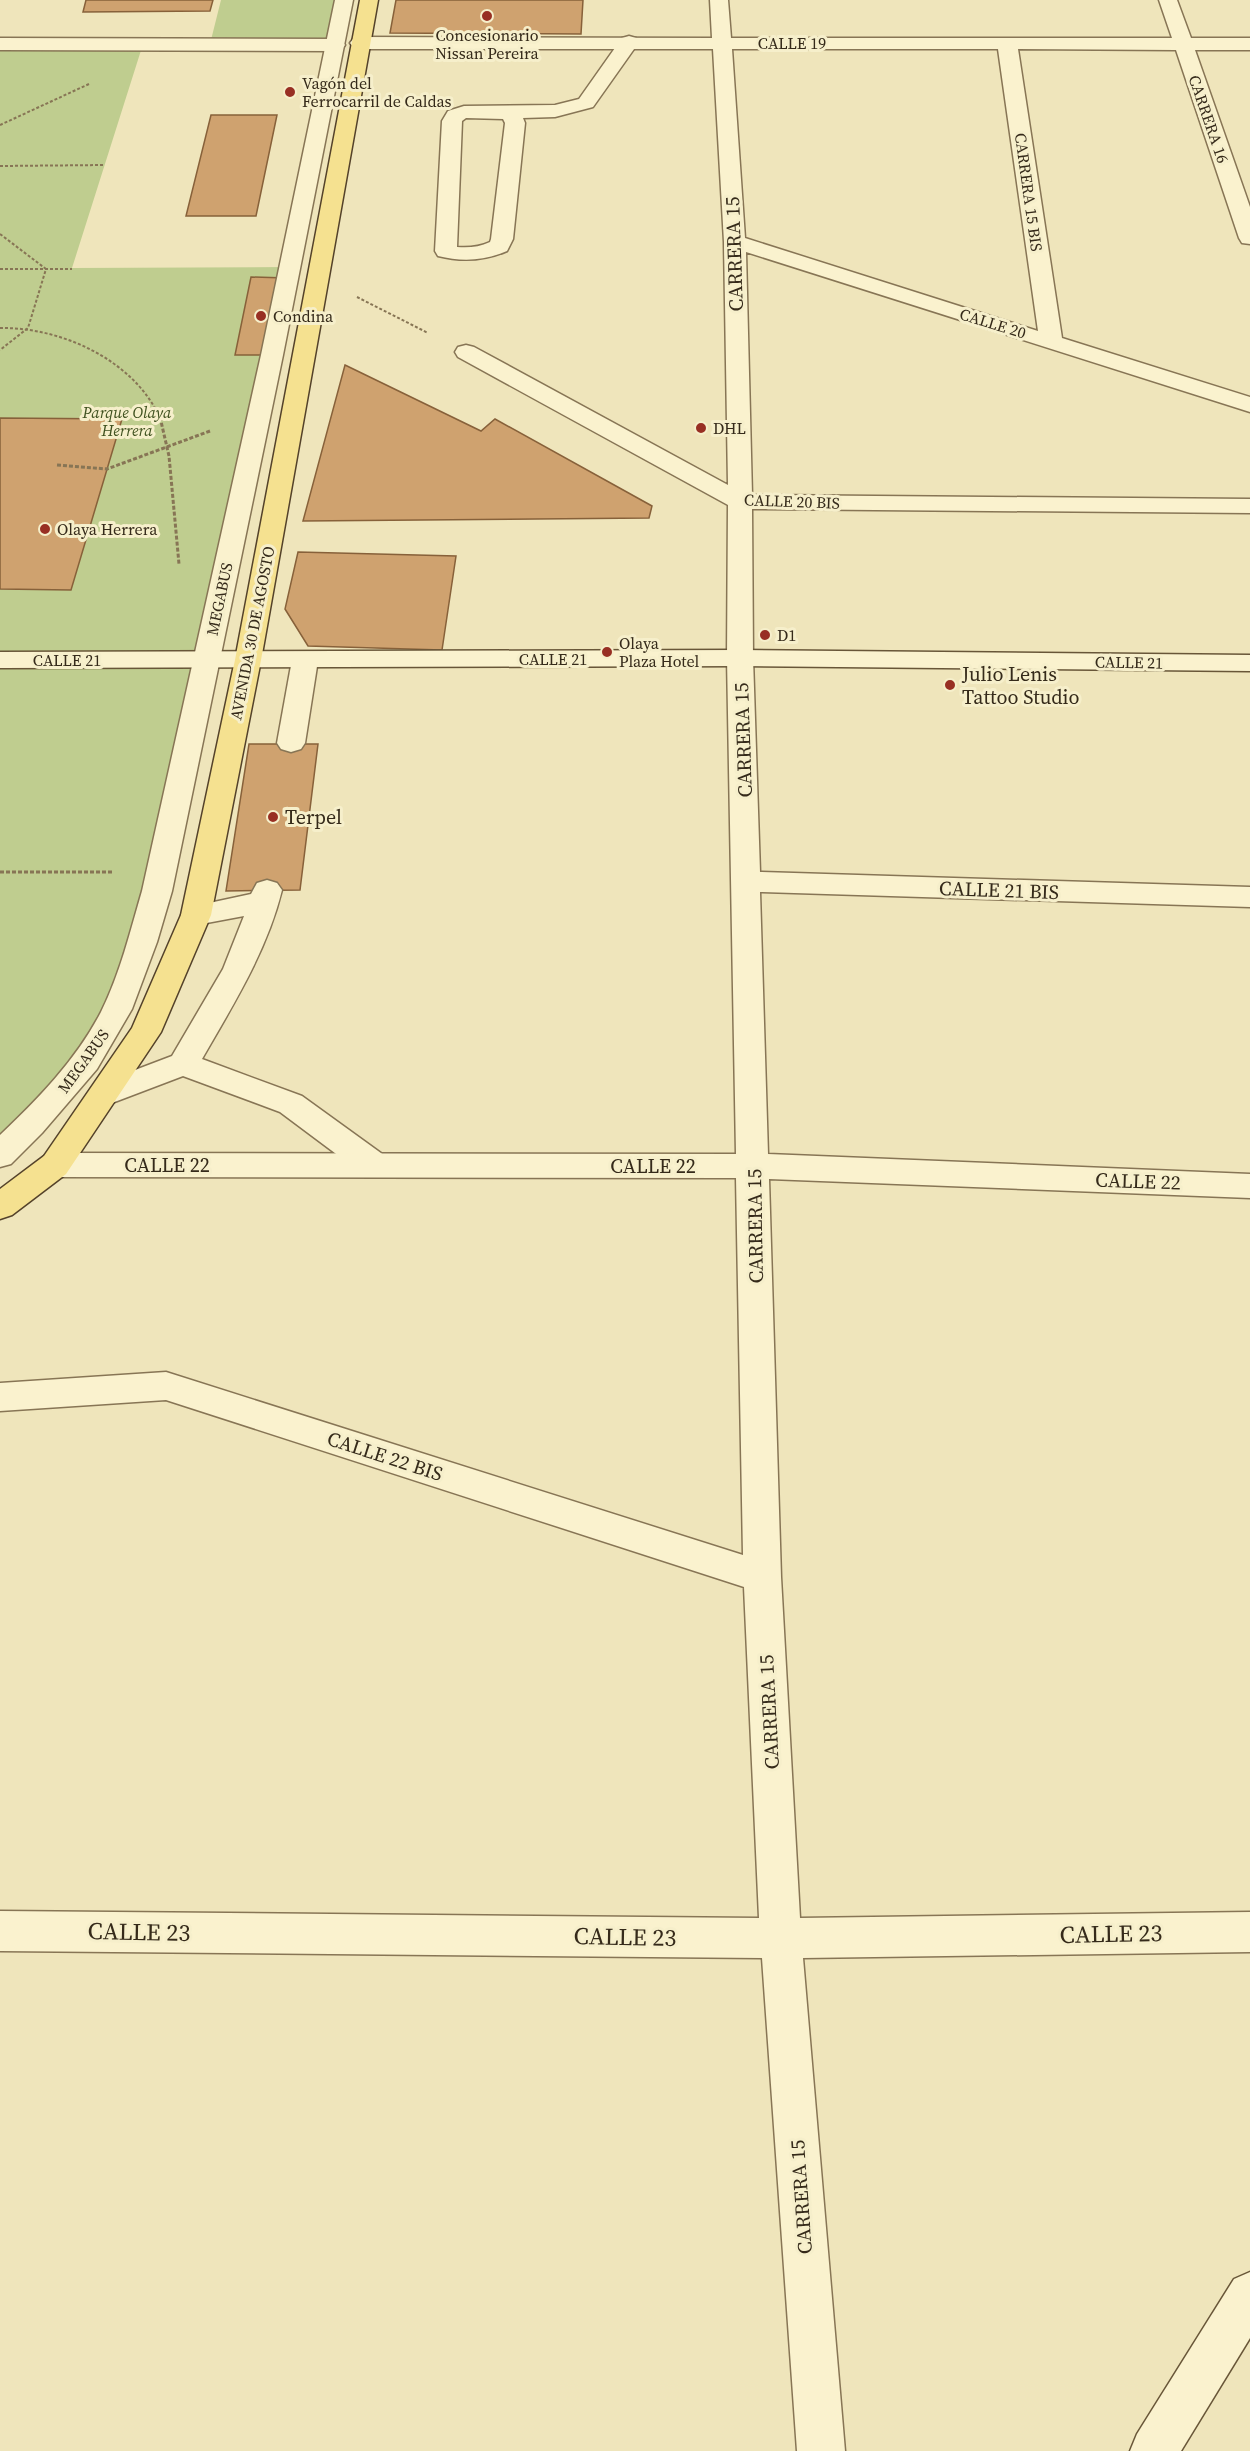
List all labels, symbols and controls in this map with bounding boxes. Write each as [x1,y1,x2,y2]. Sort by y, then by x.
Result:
marker: Concesionario Nissan Pereira [480,9,494,23]
place label: Concesionario Nissan Pereira [435,24,540,64]
street label: CALLE 19 [758,32,826,54]
place label: Vagón del Ferrocarril de Caldas [302,72,452,112]
street label: CARRERA 16 [1184,72,1234,166]
marker: Vagón del Ferrocarril de Caldas [283,85,297,99]
street label: CARRERA 15 BIS [1010,131,1048,253]
street label: CARRERA 15 [718,196,750,312]
street label: CALLE 20 [957,302,1029,344]
place label: Condina [273,305,334,327]
marker: Condina [254,309,268,323]
park label: Parque Olaya Herrera [82,401,172,441]
place label: DHL [713,417,746,439]
marker: DHL [694,421,708,435]
street label: CALLE 20 BIS [744,488,840,514]
place label: Olaya Herrera [57,518,158,540]
marker: Olaya Herrera [38,522,52,536]
street label: AVENIDA 30 DE AGOSTO [224,544,280,722]
street label: MEGABUS [201,560,237,638]
place label: D1 [777,624,796,646]
marker: D1 [758,628,772,642]
place label: Olaya Plaza Hotel [619,632,699,672]
marker: Olaya Plaza Hotel [600,645,614,659]
street label: CALLE 21 [519,648,587,670]
street label: CALLE 21 [33,649,101,671]
street label: CALLE 21 [1095,650,1163,674]
place label: Julio Lenis Tattoo Studio [961,660,1080,711]
marker: Julio Lenis Tattoo Studio [943,678,957,692]
street label: CARRERA 15 [727,682,759,798]
place label: Terpel [285,803,342,831]
marker: Terpel [266,810,280,824]
street label: CALLE 21 BIS [939,874,1059,906]
street label: MEGABUS [52,1024,114,1098]
street label: CALLE 22 [124,1151,210,1179]
street label: CALLE 22 [610,1152,696,1180]
street label: CALLE 22 [1095,1166,1181,1196]
street label: CARRERA 15 [740,1168,770,1284]
street label: CALLE 22 BIS [324,1424,446,1488]
street label: CARRERA 15 [752,1654,786,1770]
street label: CALLE 23 [87,1914,191,1949]
street label: CALLE 23 [1059,1916,1163,1951]
street label: CALLE 23 [573,1919,677,1954]
street label: CARRERA 15 [783,2139,819,2255]

